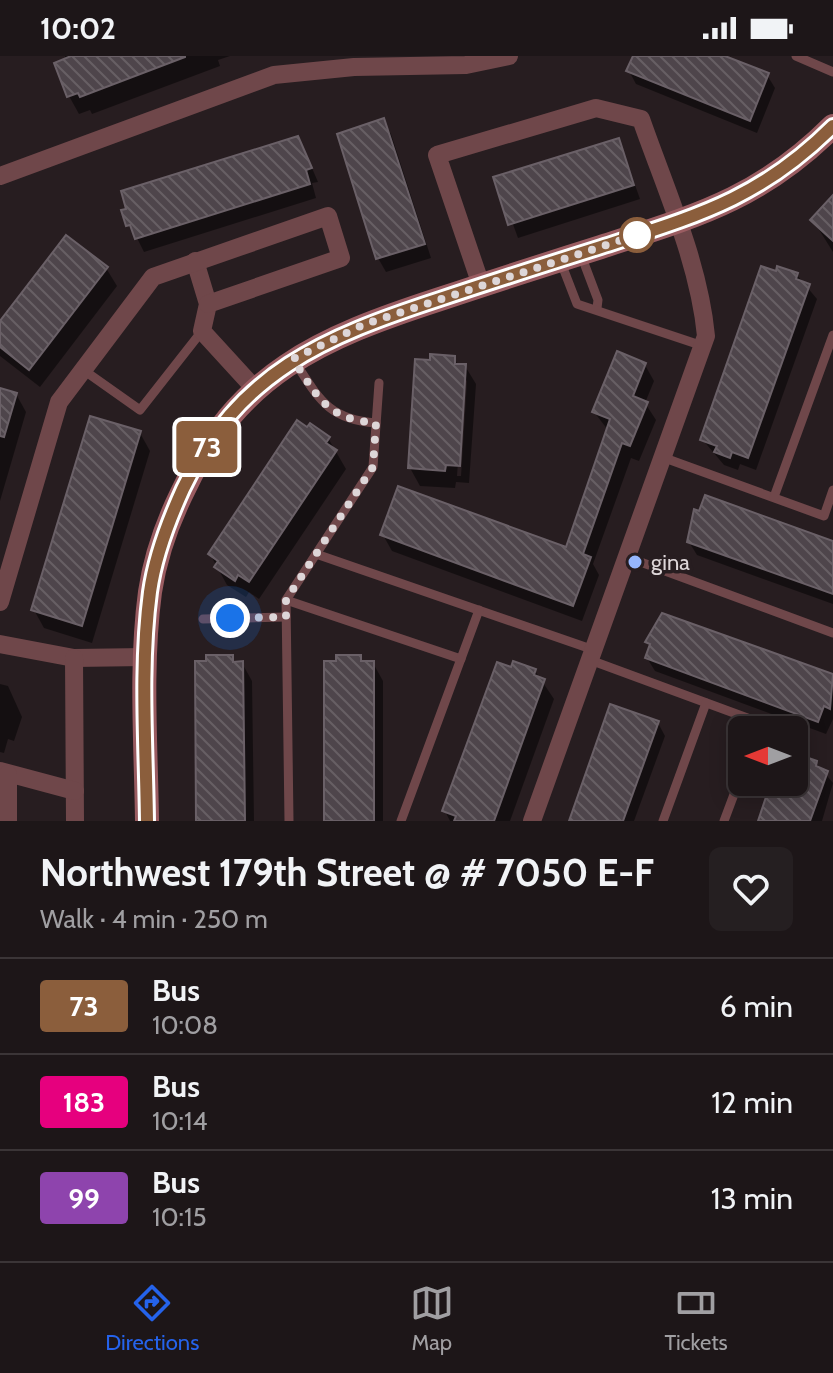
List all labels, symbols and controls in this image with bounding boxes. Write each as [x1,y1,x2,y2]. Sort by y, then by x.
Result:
text: 10:02 [40,10,116,47]
unlabelled marker [620,218,654,252]
line badge: 73 [171,421,243,473]
text: 73 [192,430,222,464]
place label: gina [651,549,690,576]
marker: gina [626,553,644,571]
your location [210,598,250,638]
north arrow [728,716,808,796]
map controls [728,716,808,796]
button: heart [709,847,793,931]
text: Northwest 179th Street @ # 7050 E-F [40,849,654,896]
text: Walk · 4 min · 250 m [40,903,268,935]
text: Bus [152,972,200,1009]
text: 6 min [720,988,793,1025]
text: 73 [69,989,99,1023]
text: 10:08 [152,1009,218,1041]
text: Bus [152,1068,200,1105]
text: 12 min [711,1084,793,1121]
text: 183 [63,1085,105,1119]
text: 10:14 [152,1105,208,1137]
text: Bus [152,1164,200,1201]
text: 13 min [711,1180,793,1217]
text: 99 [68,1181,100,1215]
text: 10:15 [152,1201,207,1233]
tab: Directions [105,1281,199,1356]
tab: Map [410,1281,454,1356]
tab: Tickets [664,1281,728,1356]

